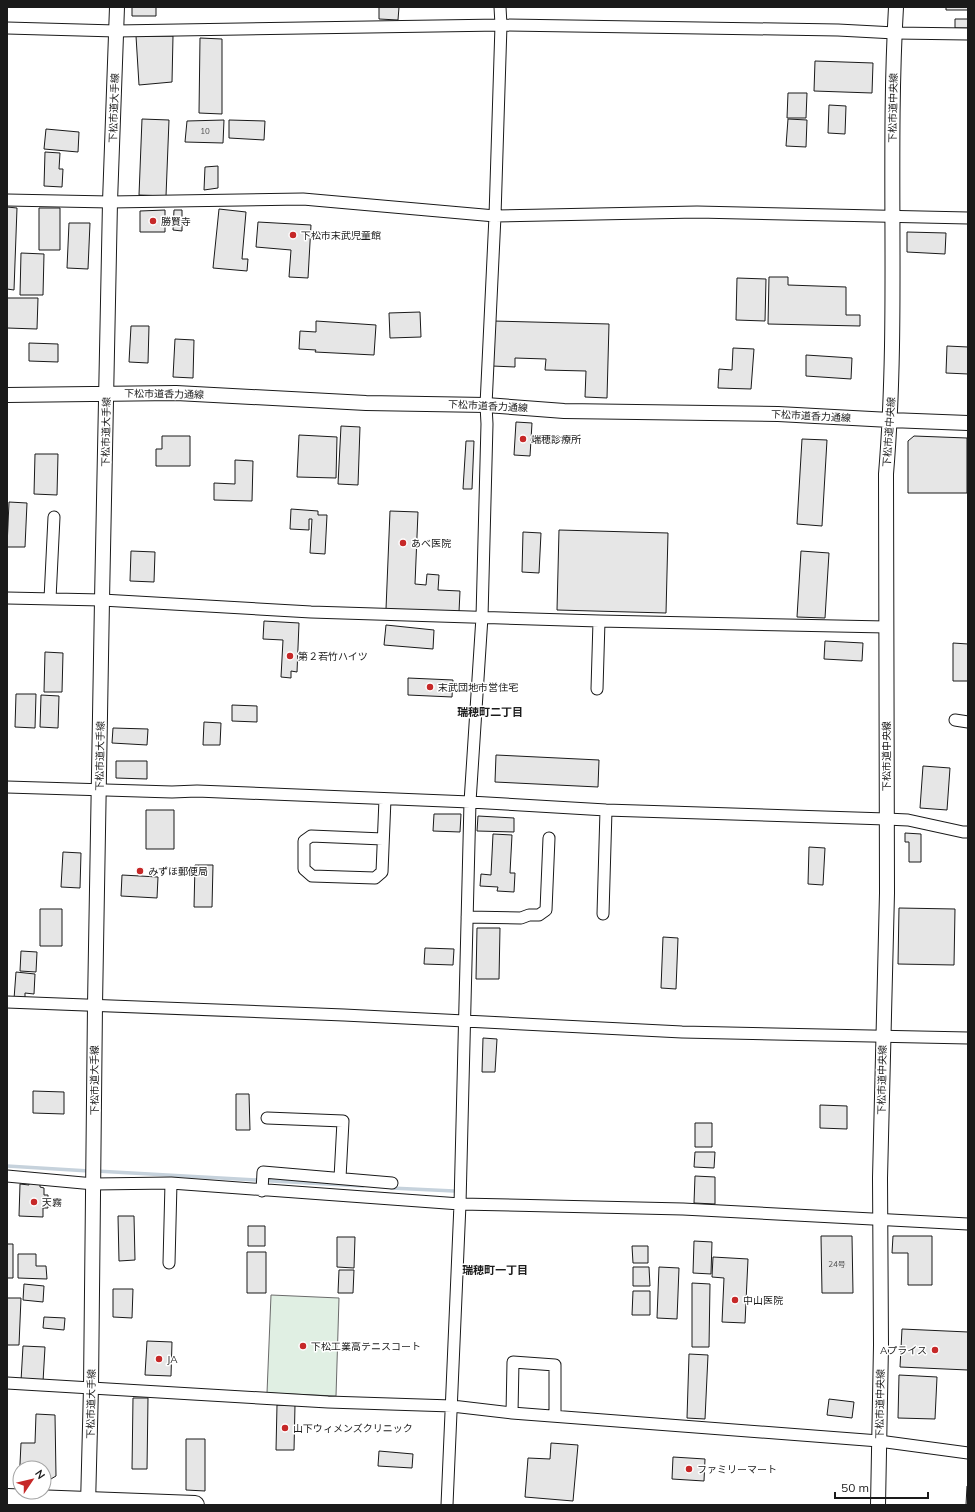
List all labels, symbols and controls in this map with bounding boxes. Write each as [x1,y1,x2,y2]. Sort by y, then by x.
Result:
street label: 下松市道大手線 [106,73,122,143]
street label: 下松市道中央線 [886,73,900,143]
house number: 10 [200,126,210,136]
place label: 勝賢寺 [161,215,191,228]
marker: 勝賢寺 [148,216,158,226]
place label: 下松市末武児童館 [301,229,381,242]
marker: 下松市末武児童館 [288,230,298,240]
street label: 下松市道香力通線 [124,387,204,401]
street label: 下松市道大手線 [99,397,113,467]
street label: 下松市道香力通線 [448,397,528,415]
street label: 下松市道中央線 [880,397,898,467]
street label: 下松市道香力通線 [771,407,851,425]
place label: 端穂診療所 [531,433,581,446]
marker: 端穂診療所 [518,434,528,444]
place label: あべ医院 [411,537,451,550]
marker: あべ医院 [398,538,408,548]
place label: 第２若竹ハイツ [298,650,368,663]
marker: 第２若竹ハイツ [285,651,295,661]
place label: 末武団地市営住宅 [438,681,518,694]
marker: 末武団地市営住宅 [425,682,435,692]
district label: 瑞穂町二丁目 [457,705,523,719]
street label: 下松市道大手線 [93,721,107,791]
street label: 下松市道中央線 [880,721,893,791]
place label: みずほ郵便局 [148,865,208,878]
marker: みずほ郵便局 [135,866,145,876]
street label: 下松市道大手線 [88,1045,101,1115]
street label: 下松市道中央線 [875,1045,889,1115]
place label: 天霧 [42,1196,62,1209]
marker: 天霧 [29,1197,39,1207]
house number: 24号 [828,1259,846,1269]
district label: 瑞穂町一丁目 [462,1263,528,1277]
place label: 中山医院 [743,1294,783,1307]
marker: 中山医院 [730,1295,740,1305]
place label: 下松工業高テニスコート [311,1340,421,1353]
marker: 下松工業高テニスコート [298,1341,308,1351]
place label: Aプライス [880,1344,927,1357]
marker: Aプライス [930,1345,940,1355]
place label: JA [167,1353,178,1366]
marker: JA [154,1354,164,1364]
street label: 下松市道大手線 [84,1369,98,1439]
street label: 下松市道中央線 [873,1369,887,1439]
place label: 山下ウィメンズクリニック [293,1422,413,1435]
marker: 山下ウィメンズクリニック [280,1423,290,1433]
north arrow [12,1460,52,1500]
place label: ファミリーマート [697,1463,777,1476]
marker: ファミリーマート [684,1464,694,1474]
text: N [32,1467,48,1482]
scale bar [835,1474,928,1500]
text: 50 m [841,1480,869,1495]

